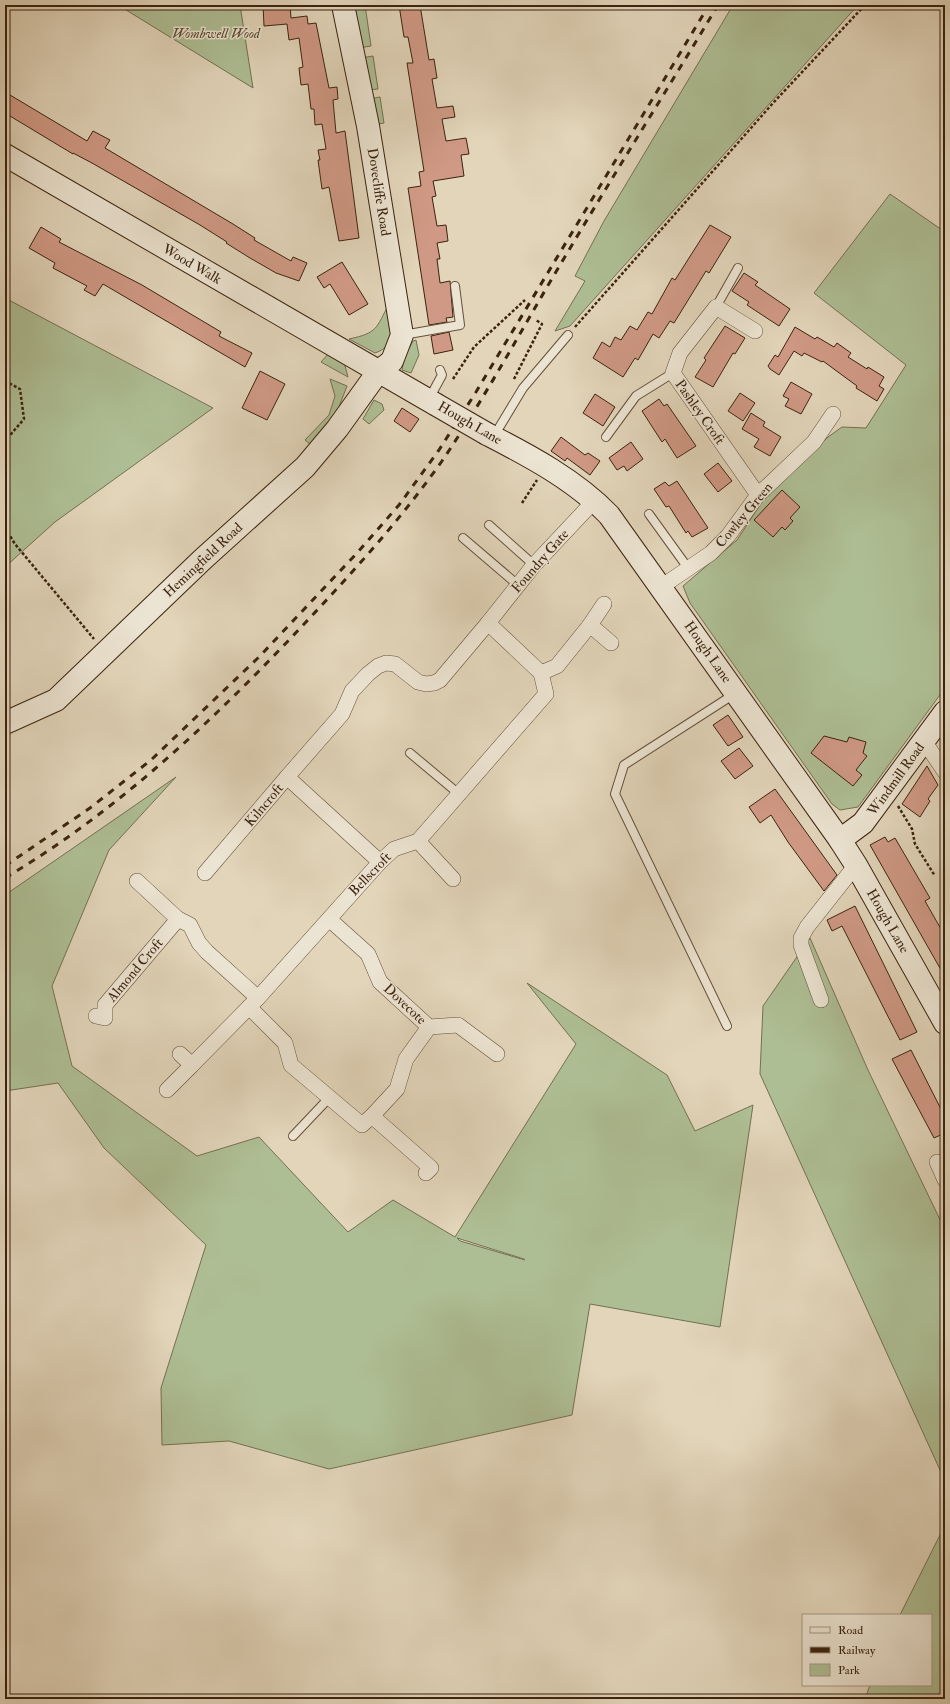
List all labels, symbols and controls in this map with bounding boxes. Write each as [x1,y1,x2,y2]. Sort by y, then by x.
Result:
park label: Wombwell Wood [172,25,261,42]
street label: Dovecliffe Road [364,147,394,237]
street label: Wood Walk [159,240,225,288]
street label: Pashley Croft [671,376,729,449]
street label: Hough Lane [435,398,505,448]
street label: Cowley Green [712,479,777,552]
street label: Hemingfield Road [160,519,246,601]
street label: Foundry Gate [508,526,573,597]
street label: Hough Lane [681,618,736,686]
street label: Windmill Road [863,739,928,820]
street label: Kilncroft [241,780,287,830]
street label: Bellscroft [345,848,395,899]
street label: Hough Lane [863,886,913,956]
street label: Almond Croft [103,934,167,1006]
street label: Dovecote [380,980,430,1028]
legend [802,1614,932,1686]
text: Road [838,1623,863,1638]
text: Railway [838,1643,876,1658]
text: Park [838,1663,860,1678]

